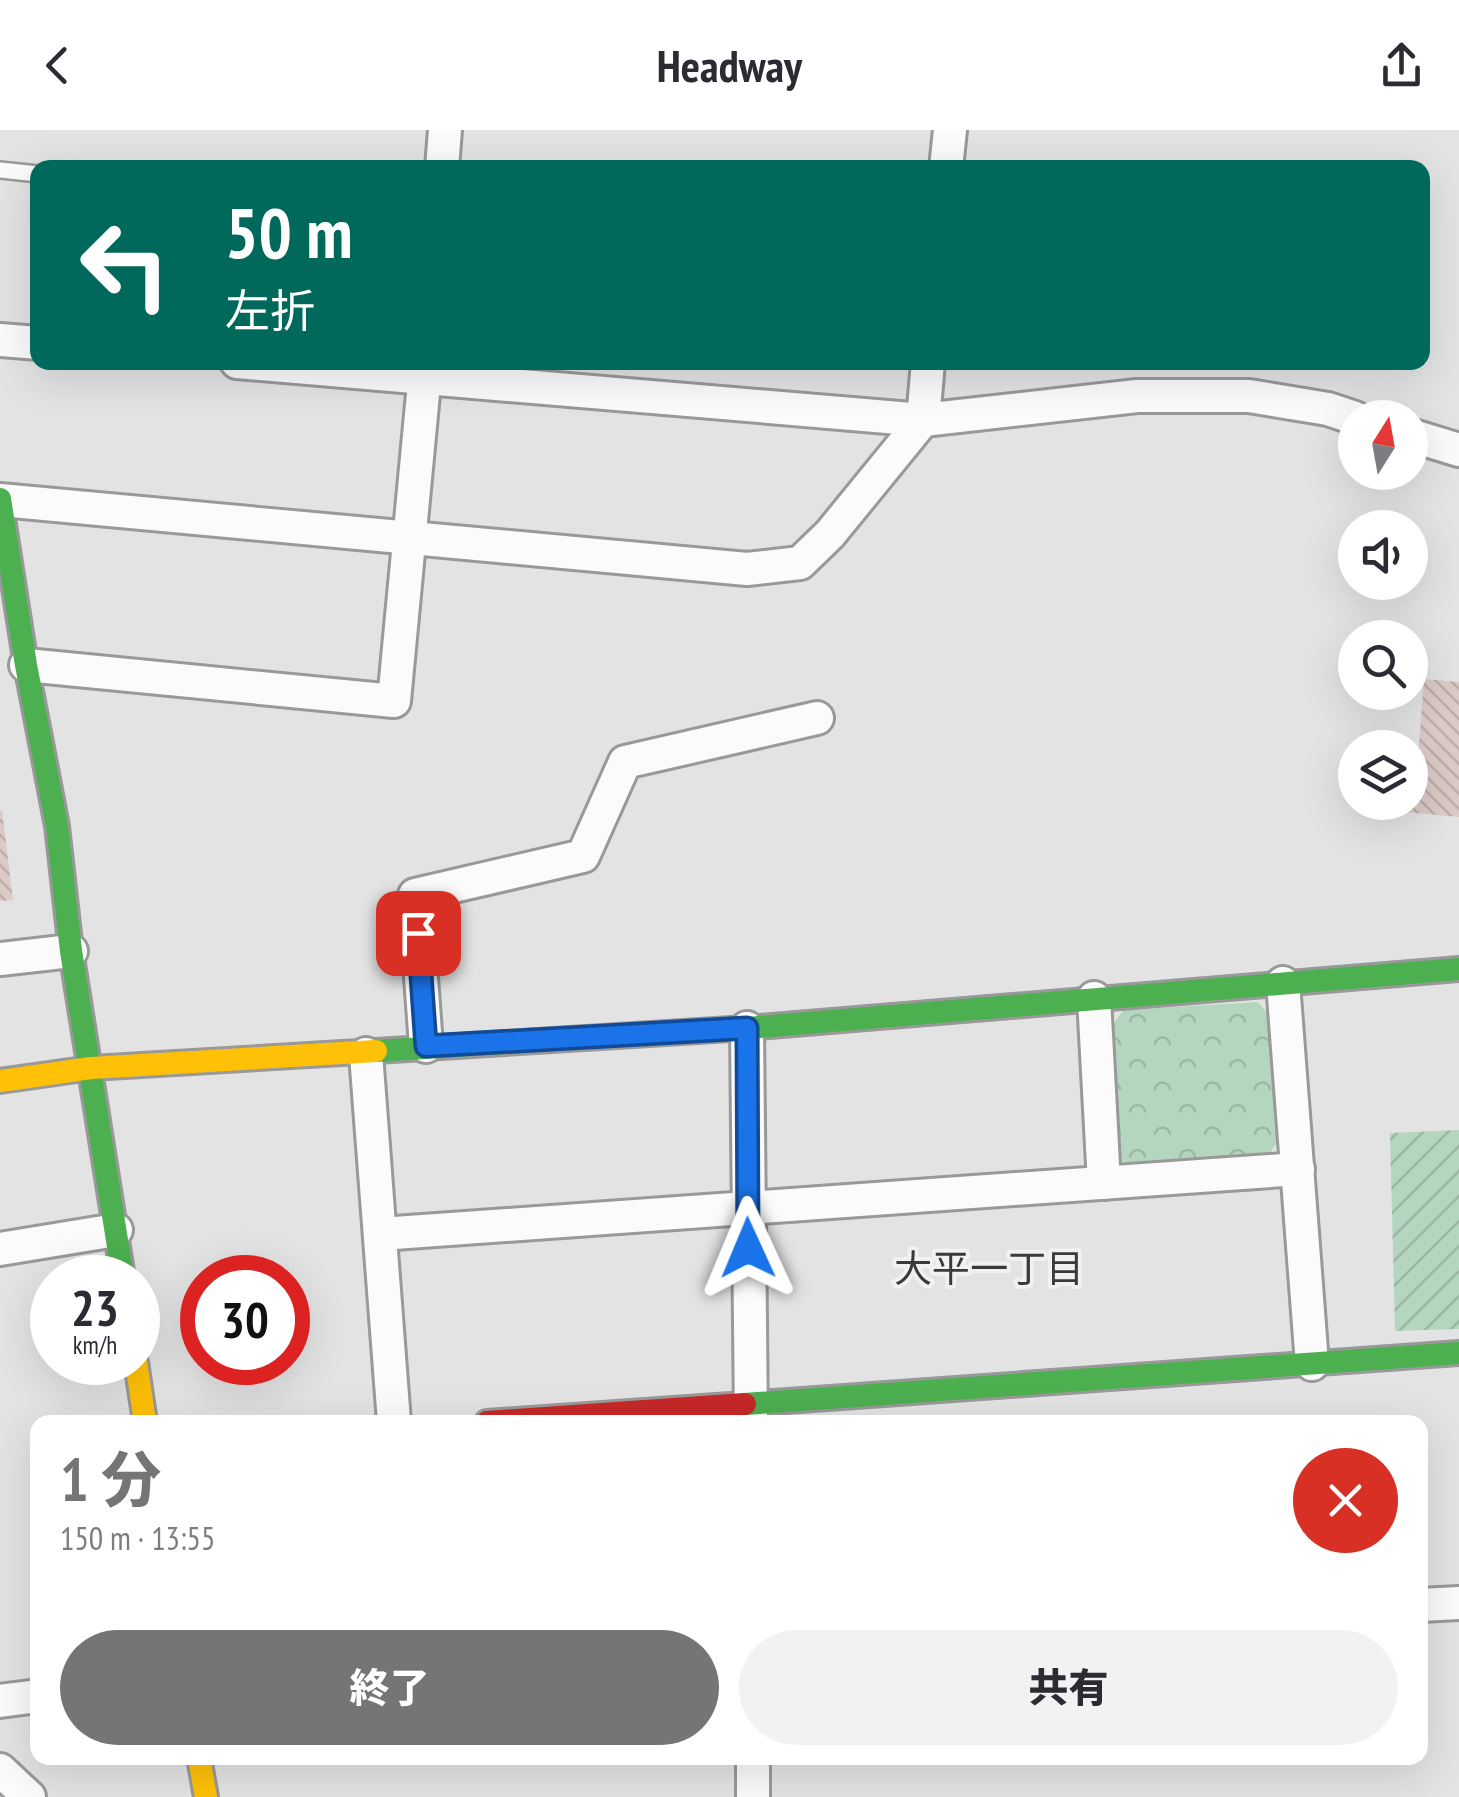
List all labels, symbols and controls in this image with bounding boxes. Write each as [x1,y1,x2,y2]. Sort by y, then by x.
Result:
text: Headway [657,36,802,94]
icon: back [30,38,85,93]
icon: share [1374,38,1429,93]
text: 50 m [225,187,353,277]
icon: left [60,200,190,330]
text: 左折 [225,281,315,339]
north arrow [1338,400,1428,490]
map controls [1338,400,1428,820]
button: sound [1338,510,1428,600]
button: search [1338,620,1428,710]
button: layers [1338,730,1428,820]
pin [376,891,461,976]
icon: arrive [391,906,446,961]
position arrow [696,1196,800,1300]
district label: 大平一丁目 [894,1243,1084,1292]
speed limit sign: 30 [180,1255,310,1385]
text: 23 [71,1275,119,1340]
text: km/h [73,1329,117,1361]
text: 1 分 [60,1440,161,1518]
button: close [1293,1448,1398,1553]
text: 150 m · 13:55 [60,1517,215,1559]
button: 終了 [60,1630,719,1745]
button: 共有 [739,1630,1398,1745]

